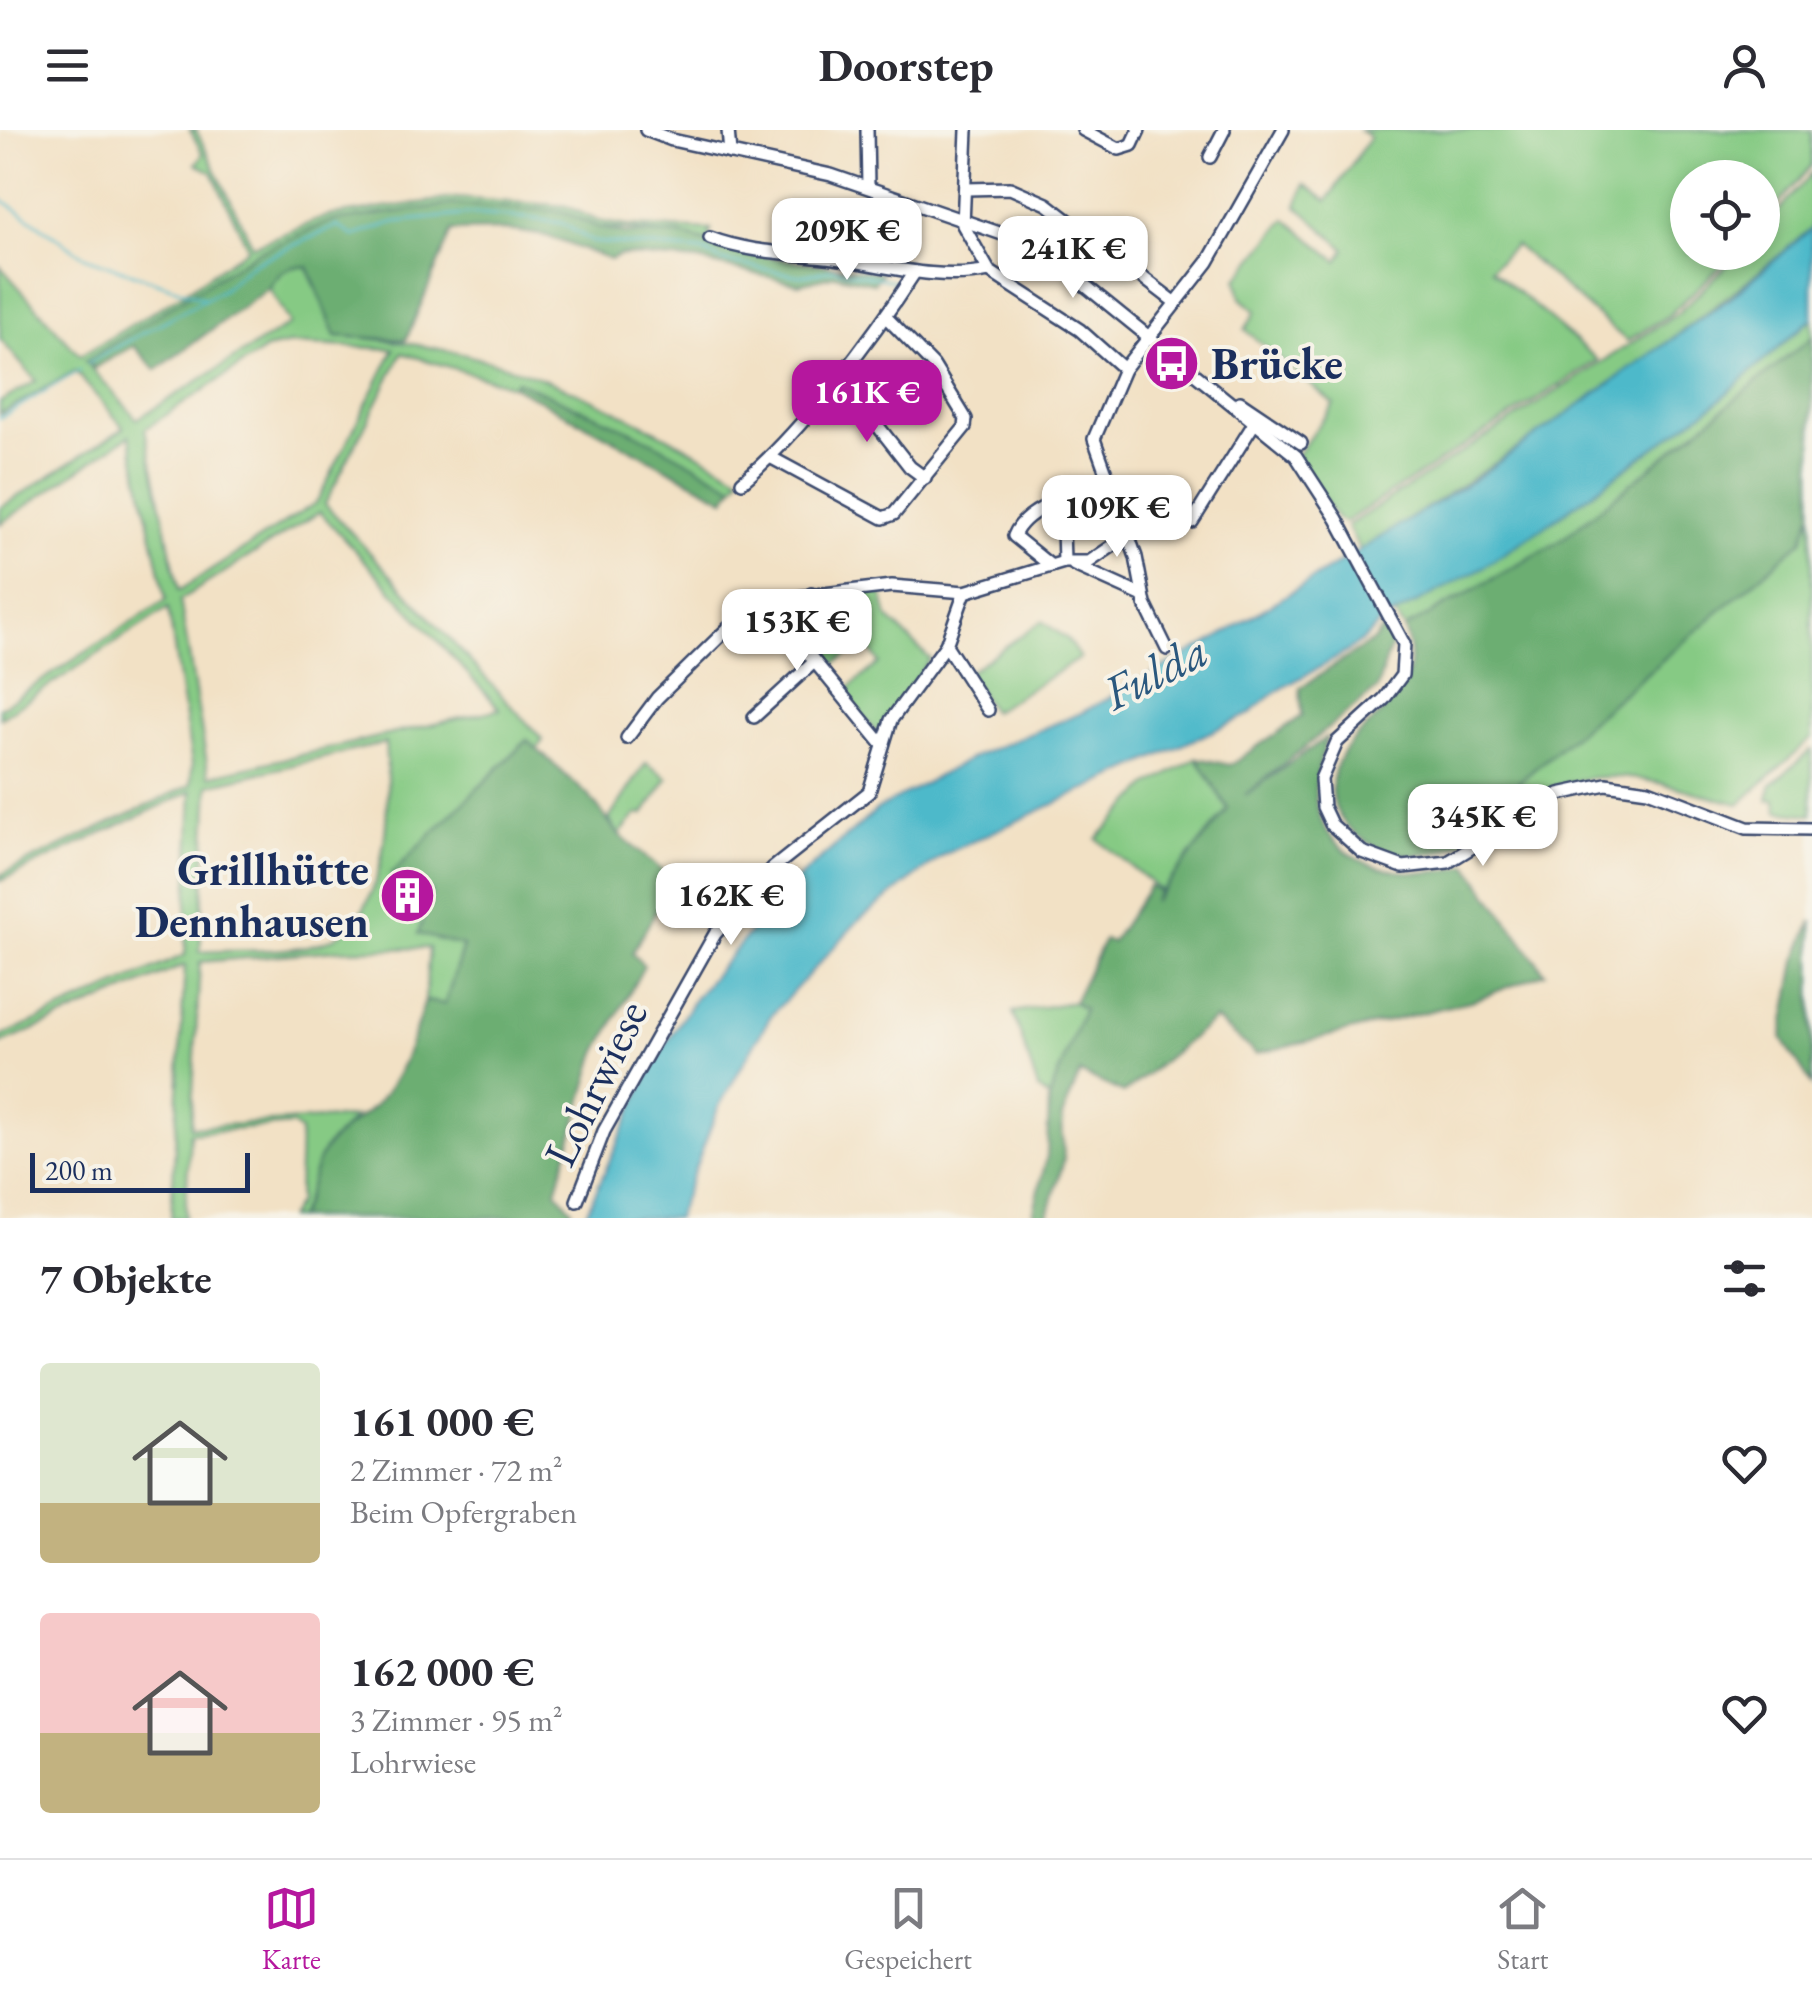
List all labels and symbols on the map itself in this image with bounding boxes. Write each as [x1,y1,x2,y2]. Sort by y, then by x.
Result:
pin: 209K € [766,198,928,283]
pin: 241K € [992,216,1154,301]
bus stop icon: Brücke [1142,333,1202,393]
place label: Brücke [1211,334,1343,392]
pin: 161K € [786,360,948,445]
pin: 109K € [1036,475,1198,560]
pin: 153K € [716,589,878,674]
water label: Fulda [1091,618,1218,724]
pin: 345K € [1402,784,1564,869]
place label: Grillhütte Dennhausen [135,840,369,950]
pin: 162K € [650,863,812,948]
building icon: Grillhütte Dennhausen [378,865,438,925]
street label: Lohrwiese [530,990,660,1176]
scale bar [30,1148,250,1192]

